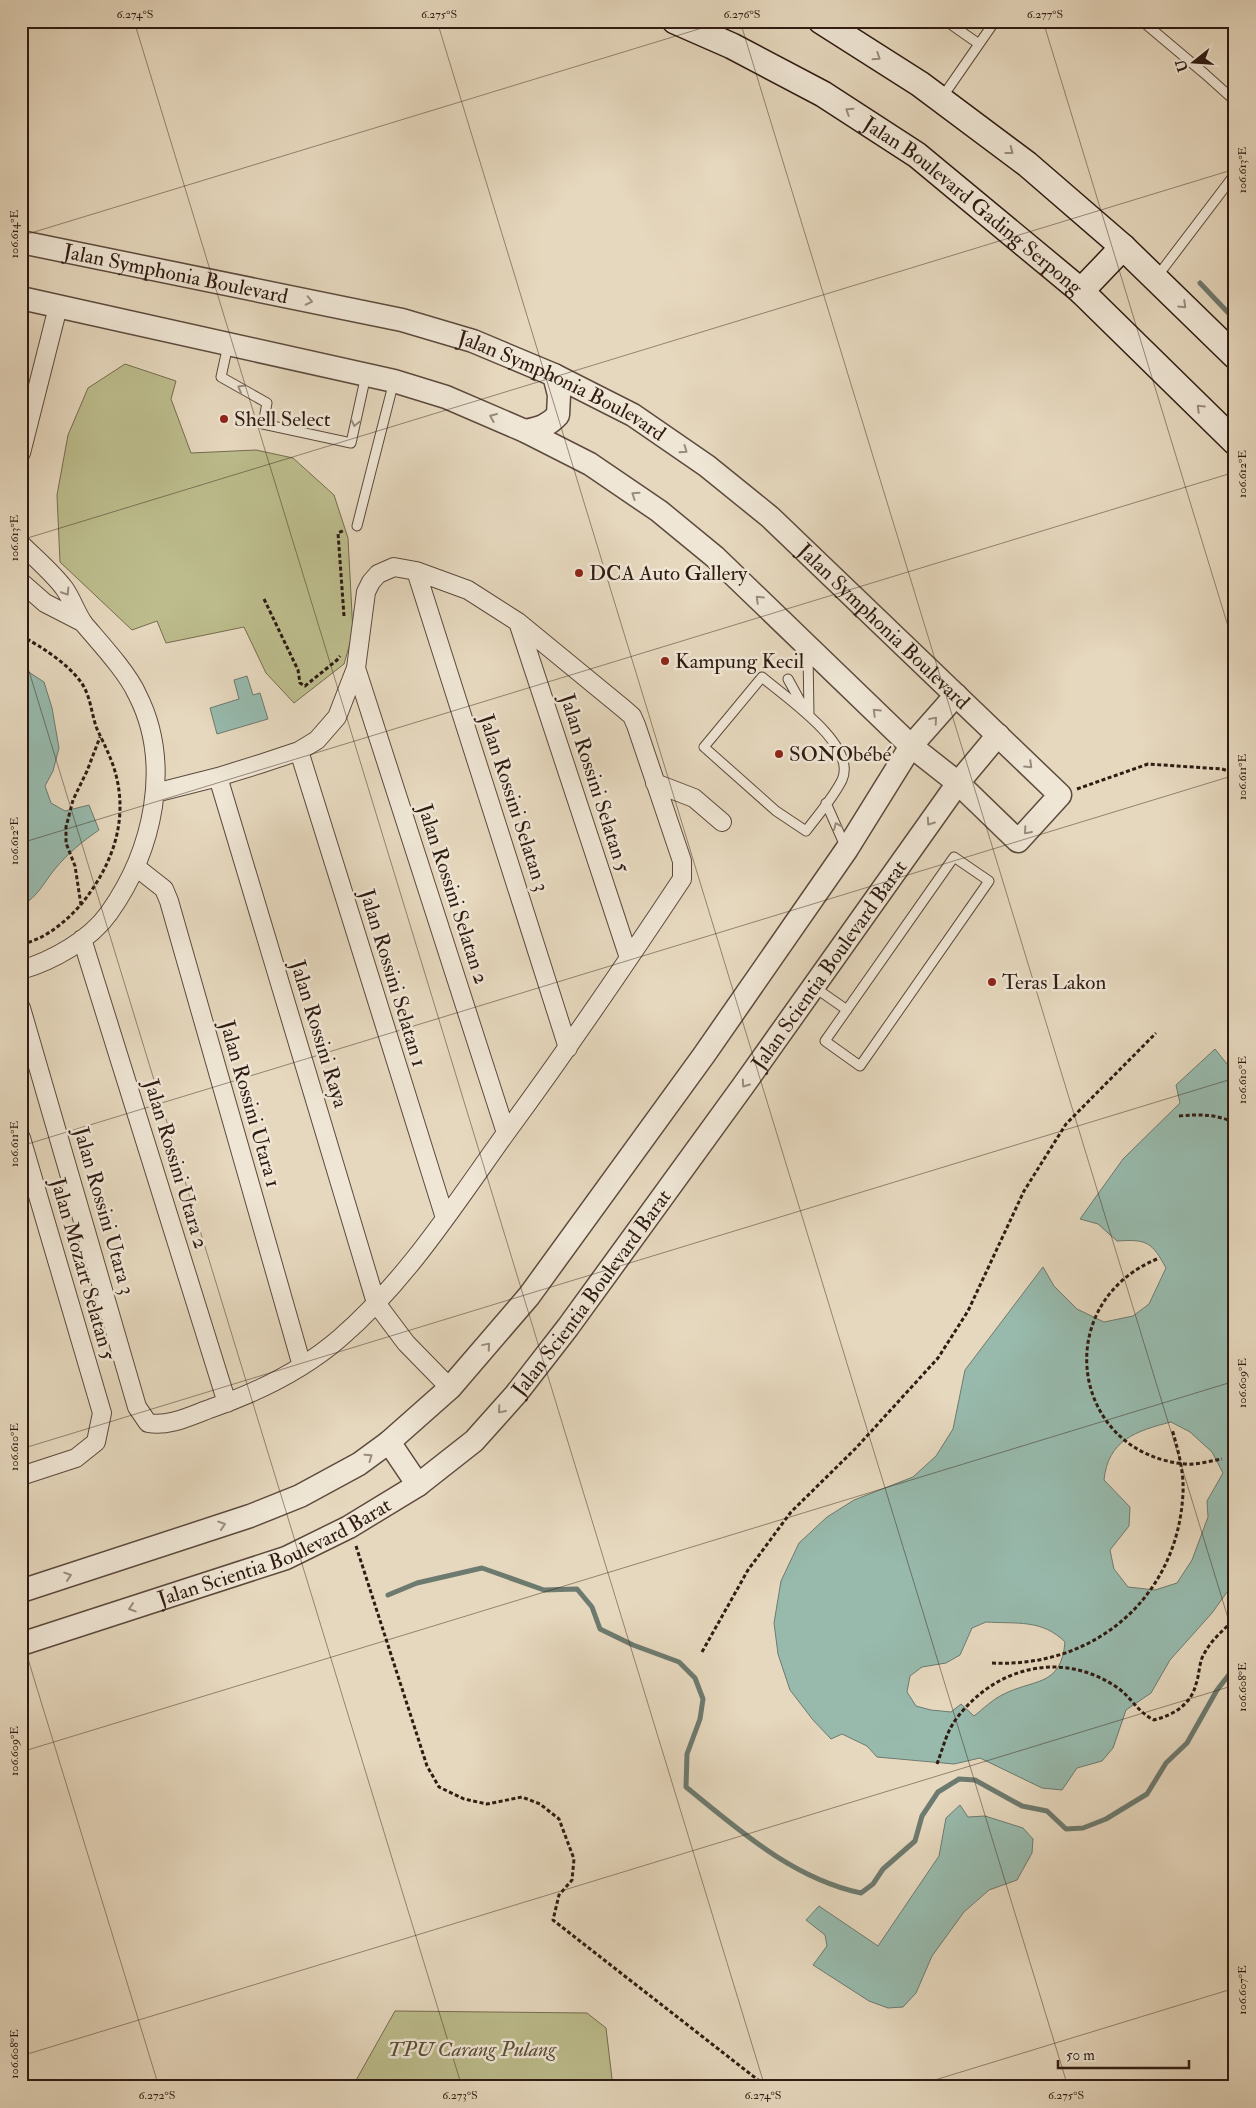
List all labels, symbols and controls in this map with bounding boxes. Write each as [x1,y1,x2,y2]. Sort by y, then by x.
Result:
text: 6.274°S [117,7,153,22]
text: 6.275°S [421,7,457,22]
text: 6.276°S [724,7,760,22]
text: 6.277°S [1027,7,1063,22]
north arrow [1168,38,1218,88]
one-way arrow [872,50,881,60]
text: U [1172,57,1192,74]
one-way arrow [846,108,855,117]
street label: Jalan Boulevard Gading Serpong [857,110,1089,301]
one-way arrow [1004,145,1014,154]
text: 106.613°E [1235,146,1250,193]
text: 106.614°E [7,209,22,258]
street label: Jalan Symphonia Boulevard [60,237,291,310]
one-way arrow [305,295,313,306]
one-way arrow [1177,299,1186,308]
street label: Jalan Symphonia Boulevard [454,323,672,447]
one-way arrow [237,385,246,395]
one-way arrow [1197,404,1206,413]
place label: Shell Select [234,406,331,433]
marker: Shell Select [218,413,230,425]
one-way arrow [489,413,498,424]
one-way arrow [350,418,361,427]
one-way arrow [678,444,688,453]
text: 106.612°E [1235,450,1250,498]
one-way arrow [631,492,641,501]
text: 106.613°E [7,514,22,561]
street label: Jalan Symphonia Boulevard [791,537,976,715]
place label: DCA Auto Gallery [589,560,748,587]
marker: DCA Auto Gallery [573,567,585,579]
one-way arrow [59,587,69,596]
one-way arrow [756,596,765,605]
place label: Kampung Kecil [675,648,805,675]
marker: Kampung Kecil [659,655,671,667]
street label: Jalan Rossini Selatan 5 [553,689,637,876]
one-way arrow [873,709,882,718]
street label: Jalan Rossini Selatan 3 [472,710,555,895]
one-way arrow [928,717,937,726]
place label: SONObébé [789,741,891,768]
marker: SONObébé [773,748,785,760]
text: 106.611°E [1235,754,1250,800]
one-way arrow [1023,759,1032,768]
street label: Jalan Rossini Selatan 2 [411,800,495,987]
one-way arrow [927,816,936,826]
text: 106.612°E [7,817,22,865]
one-way arrow [832,822,843,831]
one-way arrow [1024,826,1033,835]
street label: Jalan Scientia Boulevard Barat [745,854,913,1076]
street label: Jalan Rossini Selatan 1 [353,885,433,1070]
street label: Jalan Rossini Raya [283,956,354,1111]
place label: Teras Lakon [1002,969,1106,996]
marker: Teras Lakon [986,976,998,988]
street label: Jalan Rossini Utara 1 [213,1016,287,1191]
text: 106.610°E [1235,1056,1250,1104]
street label: Jalan Rossini Utara 2 [137,1075,215,1252]
one-way arrow [742,1078,751,1088]
text: 106.611°E [7,1121,22,1167]
street label: Jalan Rossini Utara 3 [67,1123,141,1298]
street label: Jalan Mozart Selatan 5 [44,1174,122,1364]
street label: Jalan Scientia Boulevard Barat [505,1184,677,1403]
one-way arrow [481,1343,489,1352]
text: 106.609°E [1235,1358,1250,1408]
one-way arrow [498,1405,507,1414]
text: 106.610°E [7,1423,22,1471]
one-way arrow [363,1454,372,1463]
street label: Jalan Scientia Boulevard Barat [153,1491,396,1613]
one-way arrow [217,1521,225,1531]
one-way arrow [63,1572,71,1582]
one-way arrow [129,1602,137,1612]
text: 106.608°E [1235,1662,1250,1712]
text: 106.609°E [7,1726,22,1776]
text: 106.607°E [1235,1965,1250,2015]
text: 106.608°E [7,2029,22,2079]
park label: TPU Carang Pulang [388,2036,557,2063]
scale bar [1058,2038,1190,2070]
text: 50 m [1066,2046,1095,2065]
text: 6.272°S [139,2088,175,2103]
text: 6.273°S [442,2088,478,2103]
text: 6.274°S [745,2088,781,2103]
text: 6.275°S [1048,2088,1084,2103]

